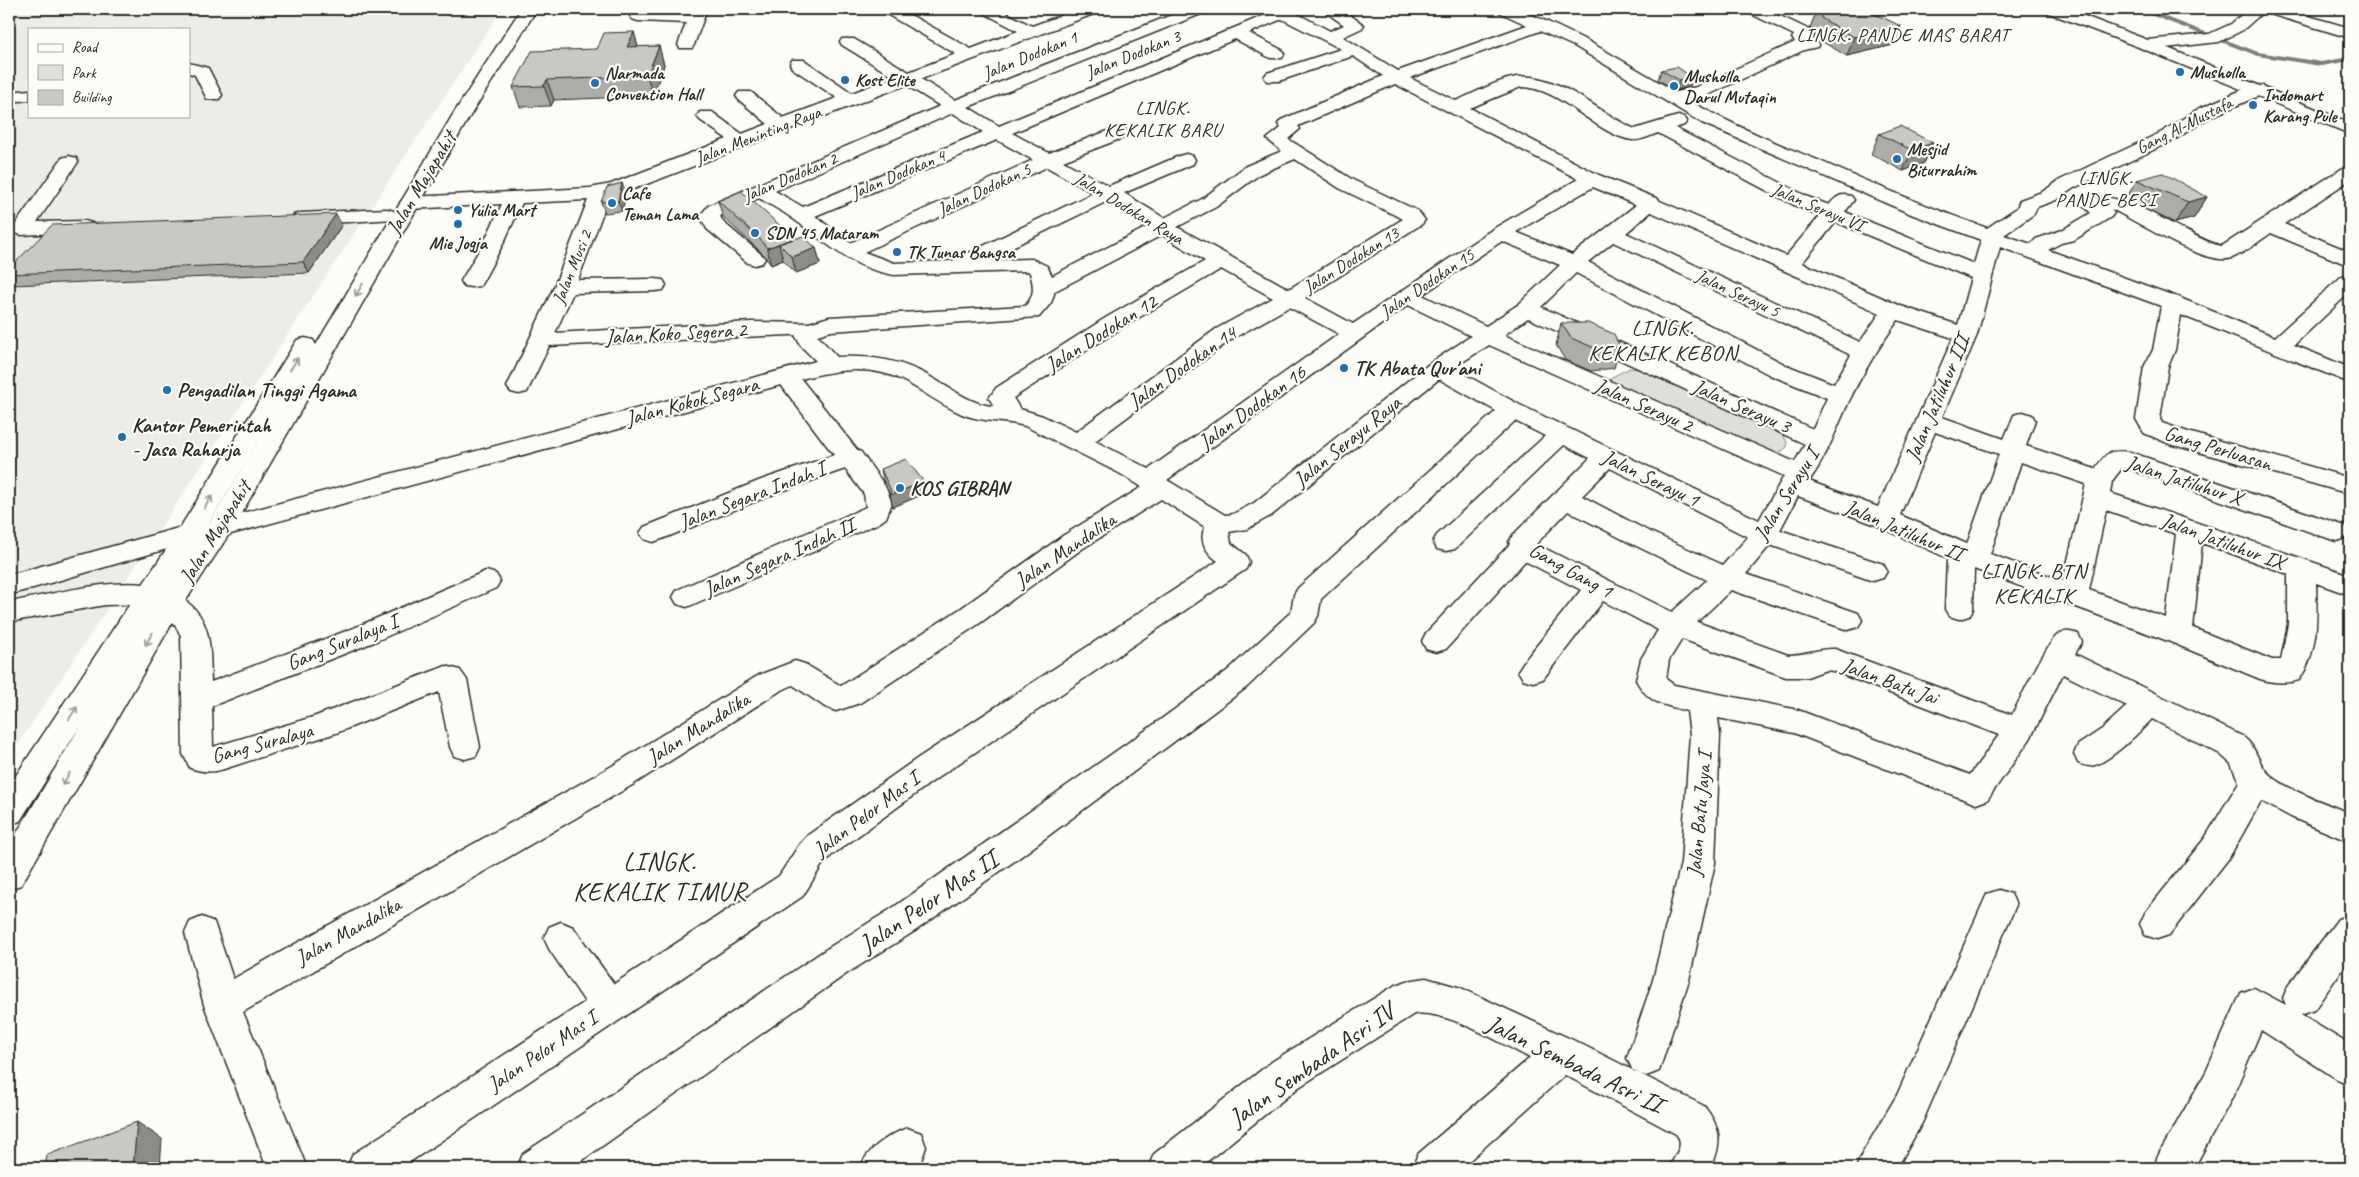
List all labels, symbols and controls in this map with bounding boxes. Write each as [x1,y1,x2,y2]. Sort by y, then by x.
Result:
district label: LINGK. PANDE MAS BARAT [1796,23,2013,47]
street label: Jalan Dodokan 3 [1081,24,1185,83]
street label: Jalan Dodokan 1 [978,26,1082,84]
legend [28,28,190,118]
text: Road [72,38,99,57]
place label: Musholla [2190,61,2246,83]
place label: Narmada Convention Hall [605,62,705,105]
text: Park [72,64,97,83]
place label: Musholla Darul Mutaqin [1684,65,1776,108]
marker: Musholla [2174,66,2186,78]
place label: Kost Elite [855,69,917,91]
marker: Kost Elite [839,74,851,86]
marker: Narmada Convention Hall [589,77,601,89]
marker: Musholla Darul Mutaqin [1668,80,1680,92]
place label: Indomart Karang Pule [2263,84,2338,127]
text: Building [72,88,112,107]
street label: Gang Al-Mustafa [2132,91,2237,159]
district label: LINGK. KEKALIK BARU [1104,96,1225,142]
marker: Indomart Karang Pule [2247,99,2259,111]
street label: Jalan Meninting Raya [691,100,825,170]
street label: Jalan Majapahit [380,124,464,240]
place label: Mesjid Biturrahim [1907,138,1977,181]
street label: Jalan Dodokan 4 [847,144,950,204]
street label: Jalan Dodokan 2 [739,147,842,207]
marker: Mesjid Biturrahim [1891,153,1903,165]
street label: Jalan Dodokan 5 [933,157,1035,221]
street label: Jalan Dodokan Raya [1070,166,1188,250]
district label: LINGK. PANDE BESI [2056,166,2160,212]
street label: Jalan Serayu VI [1768,177,1871,238]
place label: Cafe Teman Lama [622,182,700,225]
marker: Cafe Teman Lama [606,197,618,209]
place label: Yulia Mart [468,199,538,221]
marker: Yulia Mart [452,204,464,216]
marker: Mie Jogja [452,218,464,230]
street label: Jalan Dodokan 13 [1298,221,1404,299]
place label: SDN 45 Mataram [765,222,879,244]
street label: Jalan Musi 2 [547,225,597,308]
marker: SDN 45 Mataram [749,227,761,239]
place label: Mie Jogja [429,232,489,254]
place label: TK Tunas Bangsa [907,241,1017,263]
street label: Jalan Dodokan 15 [1375,243,1479,323]
marker: TK Tunas Bangsa [891,246,903,258]
street label: Jalan Serayu 5 [1692,264,1784,322]
one-way arrow [354,282,364,297]
street label: Jalan Dodokan 12 [1040,288,1163,378]
district label: LINGK. KEKALIK KEBON [1588,314,1740,367]
street label: Jalan Koko Segera 2 [604,316,749,350]
street label: Jalan Dodokan 14 [1122,319,1243,415]
street label: Jalan Jatiluhur III [1898,327,1977,466]
place label: TK Abata Qur'ani [1354,355,1483,381]
one-way arrow [289,358,299,372]
street label: Jalan Dodokan 16 [1192,359,1311,455]
marker: TK Abata Qur'ani [1338,362,1350,374]
street label: Jalan Kokok Segara [622,370,763,431]
street label: Jalan Serayu 2 [1590,371,1699,439]
street label: Jalan Serayu 3 [1688,372,1797,440]
place label: Pengadilan Tinggi Agama [177,377,357,403]
marker: Pengadilan Tinggi Agama [161,384,173,396]
street label: Jalan Serayu Raya [1287,388,1408,493]
place label: Kantor Pemerintah - Jasa Raharja [132,412,272,462]
street label: Gang Perluasan [2161,419,2276,477]
marker: Kantor Pemerintah - Jasa Raharja [116,431,128,443]
street label: Jalan Serayu I [1747,439,1827,546]
street label: Jalan Serayu 1 [1597,443,1705,513]
street label: Jalan Jatiluhur X [2122,449,2248,512]
street label: Jalan Segara Indah I [674,454,833,535]
street label: Jalan Majapahit [173,473,258,589]
place label: KOS GIBRAN [910,475,1012,501]
marker: KOS GIBRAN [894,482,906,494]
street label: Jalan Jatiluhur II [1840,493,1971,568]
one-way arrow [204,496,214,510]
street label: Jalan Mandalika [1009,505,1122,594]
street label: Jalan Jatiluhur IX [2157,506,2291,576]
street label: Jalan Segara Indah II [698,510,863,602]
street label: Gang Gang 1 [1525,536,1619,604]
district label: LINGK. BTN KEKALIK [1981,557,2090,610]
street label: Gang Suralaya I [283,606,406,676]
one-way arrow [143,631,153,645]
street label: Jalan Batu Jai [1838,651,1944,711]
street label: Jalan Mandalika [641,685,756,770]
one-way arrow [68,706,78,720]
street label: Gang Suralaya [208,717,317,769]
street label: Jalan Batu Jaya I [1681,746,1718,878]
street label: Jalan Pelor Mas I [807,763,928,863]
one-way arrow [60,771,70,785]
street label: Jalan Pelor Mas II [852,841,1008,961]
district label: LINGK. KEKALIK TIMUR [573,845,749,908]
street label: Jalan Mandalika [290,890,407,971]
street label: Jalan Sembada Asri IV [1222,993,1404,1134]
street label: Jalan Pelor Mas I [482,1002,605,1098]
street label: Jalan Sembada Asri II [1480,1007,1673,1123]

